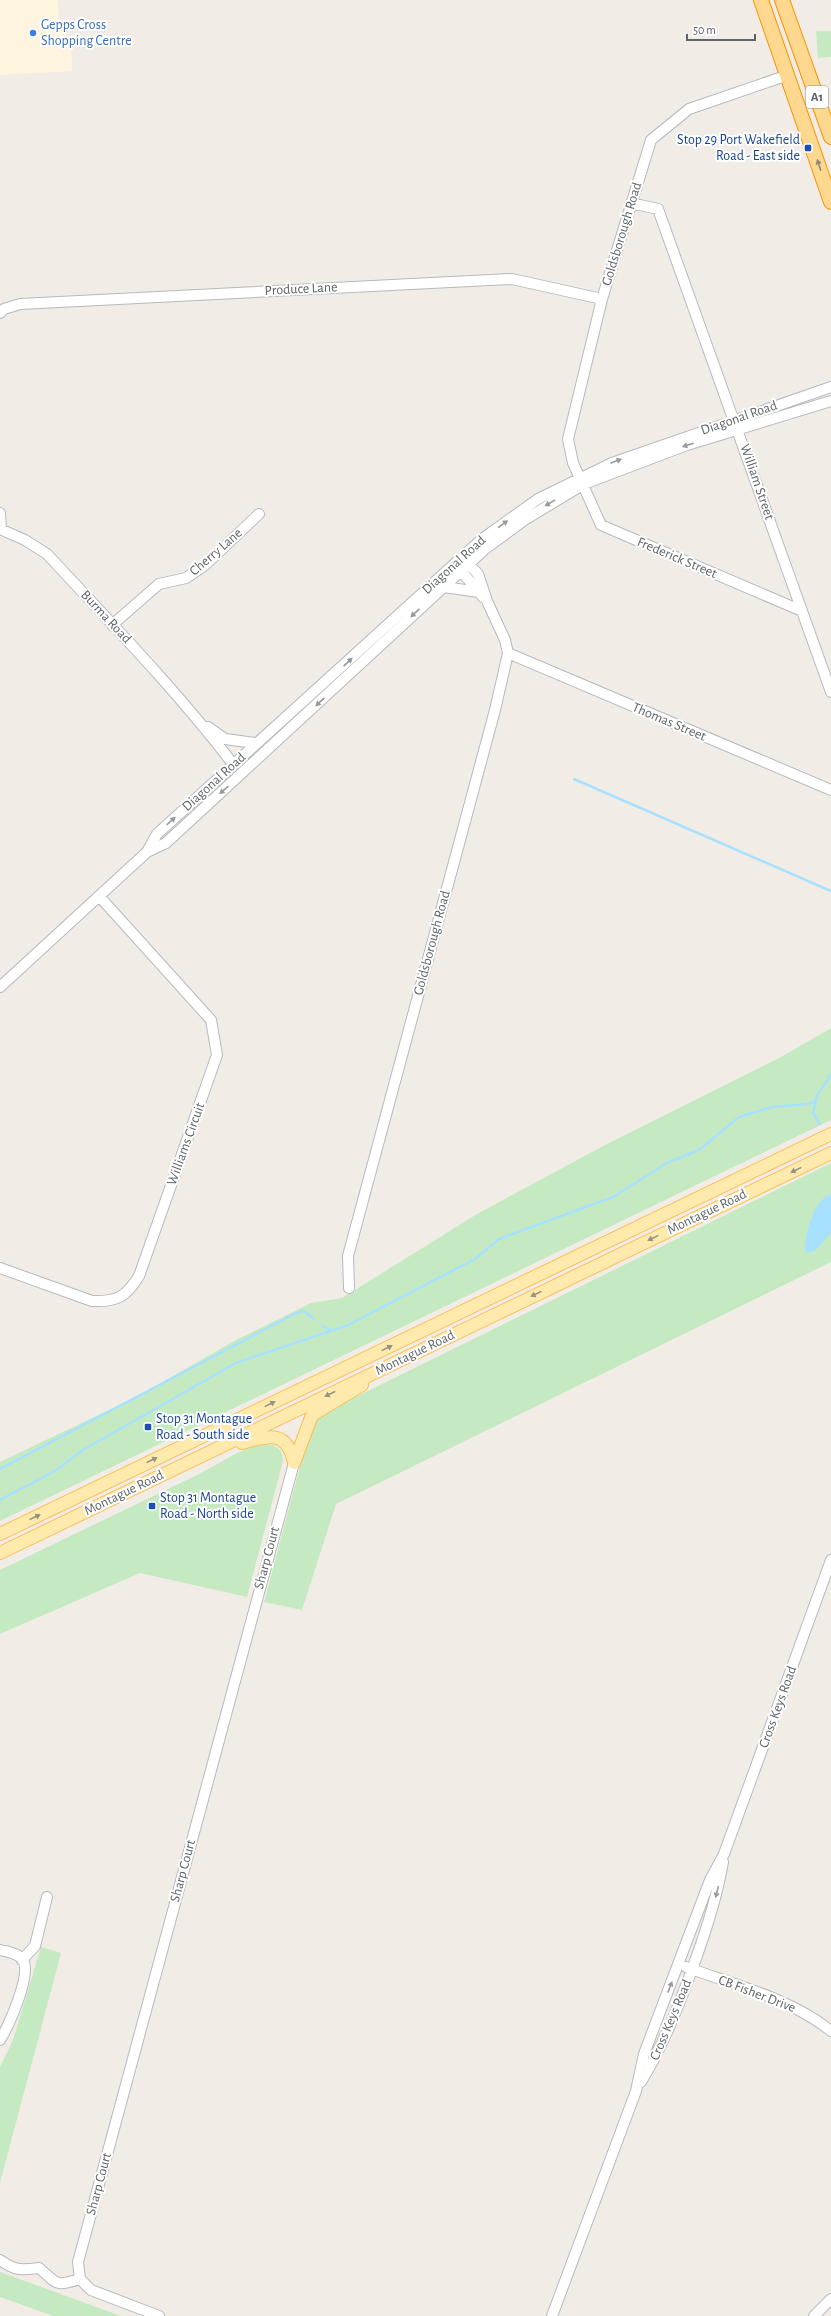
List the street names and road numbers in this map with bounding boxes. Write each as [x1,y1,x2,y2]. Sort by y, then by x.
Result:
road number: A1 [806,86,828,108]
street label: Goldsborough Road [600,181,644,287]
street label: Produce Lane [264,280,338,298]
street label: Diagonal Road [699,398,779,438]
street label: William Street [738,442,777,522]
street label: Cherry Lane [187,526,245,578]
street label: Diagonal Road [420,533,488,597]
street label: Frederick Street [635,535,719,581]
street label: Burma Road [78,588,134,646]
street label: Thomas Street [630,700,709,744]
street label: Diagonal Road [180,750,248,814]
street label: Goldsborough Road [411,889,453,997]
street label: Williams Circuit [165,1100,208,1187]
street label: Montague Road [665,1187,749,1237]
street label: Montague Road [373,1328,457,1378]
street label: Montague Road [82,1468,166,1518]
street label: Sharp Court [252,1525,282,1591]
street label: Cross Keys Road [757,1664,799,1750]
street label: Sharp Court [168,1838,198,1904]
street label: CB Fisher Drive [716,1973,798,2015]
street label: Cross Keys Road [648,1978,694,2062]
street label: Sharp Court [84,2151,114,2217]

